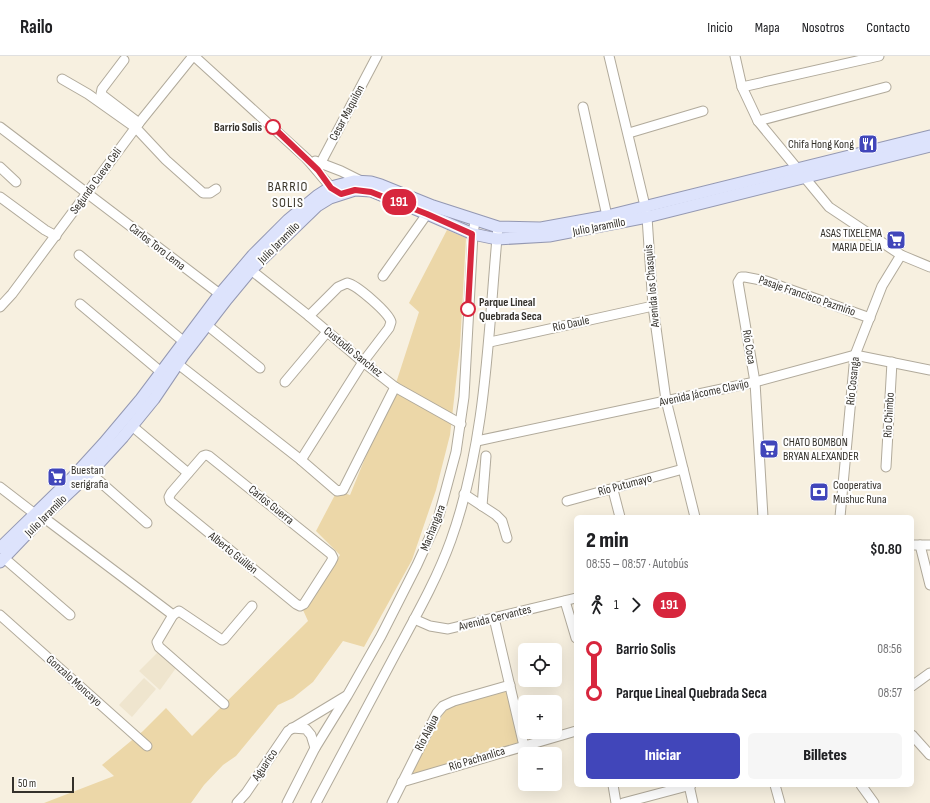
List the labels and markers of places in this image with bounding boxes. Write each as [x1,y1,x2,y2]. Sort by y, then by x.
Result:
marker: Barrio Solis [265,119,281,135]
place label: Barrio Solis [214,120,262,135]
restaurant icon: Chifa Hong Kong [857,133,879,155]
place label: Chifa Hong Kong [788,137,854,152]
place label: ASAS TIXELEMA MARIA DELIA [820,226,883,255]
supermarket icon: ASAS TIXELEMA MARIA DELIA [885,229,907,251]
place label: Parque Lineal Quebrada Seca [479,295,542,324]
marker: Parque Lineal Quebrada Seca [460,301,476,317]
place label: CHATO BOMBON BRYAN ALEXANDER [783,435,859,464]
supermarket icon: CHATO BOMBON BRYAN ALEXANDER [758,438,780,460]
place label: Buestan serigrafia [71,463,109,492]
supermarket icon: Buestan serigrafia [46,466,68,488]
place label: Cooperativa Mushuc Runa [833,478,887,507]
bank icon: Cooperativa Mushuc Runa [808,481,830,503]

